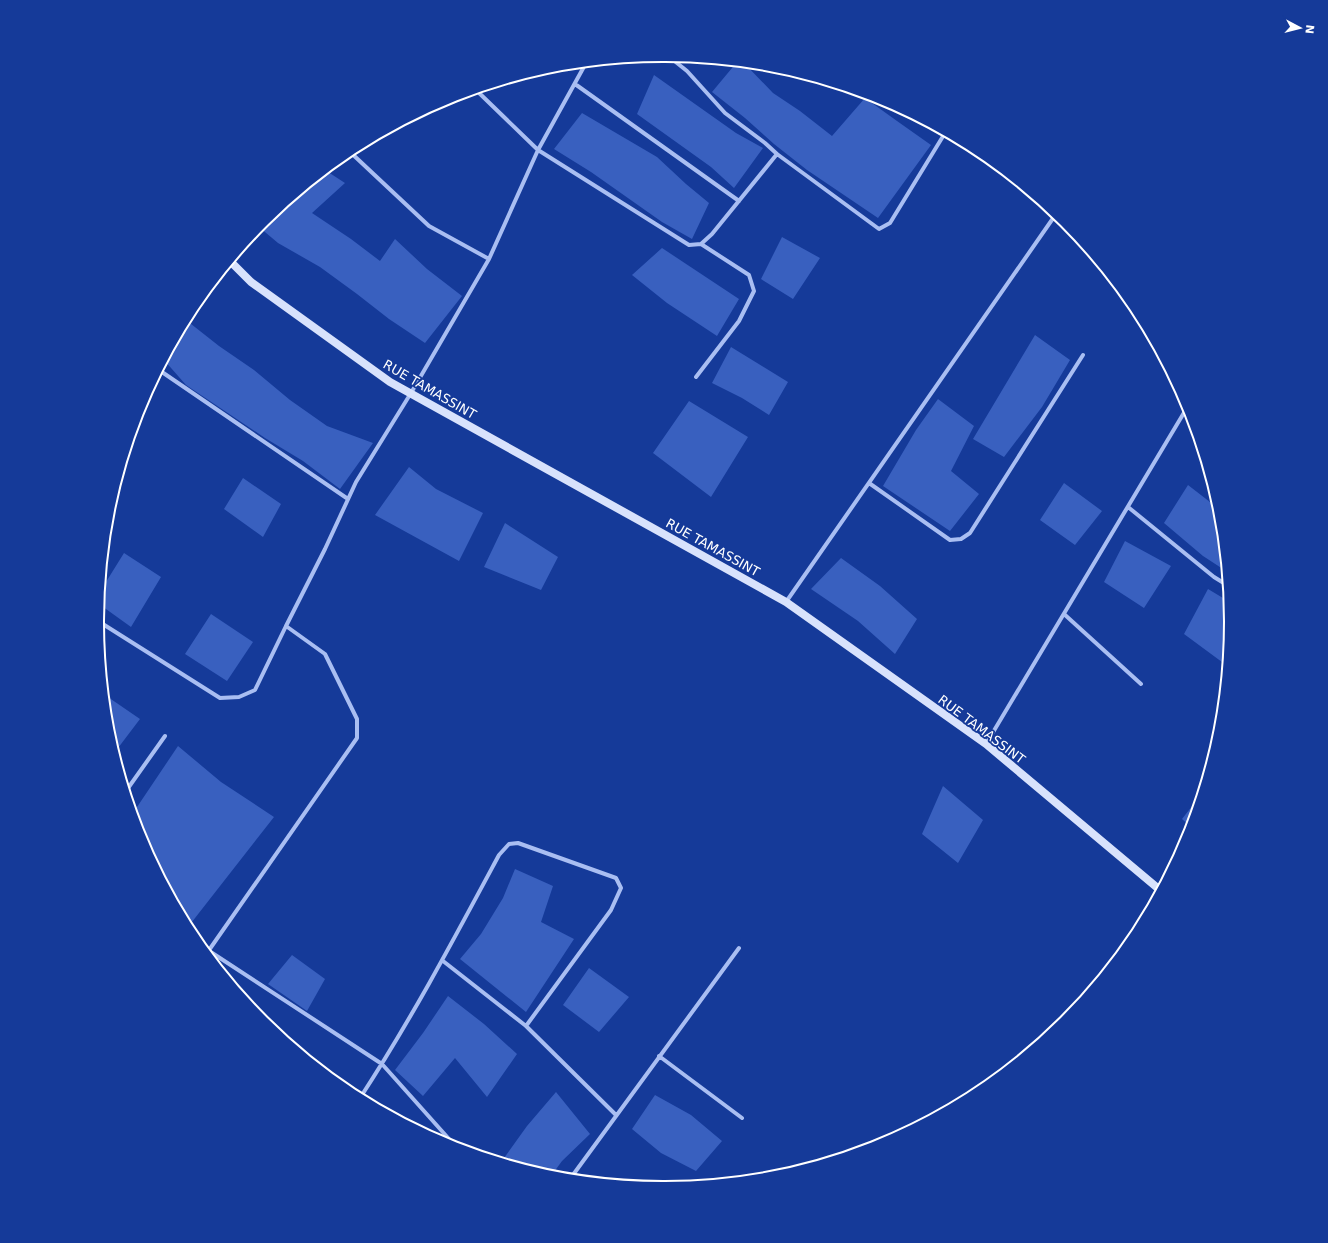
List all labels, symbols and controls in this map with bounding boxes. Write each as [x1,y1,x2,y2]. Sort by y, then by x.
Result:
north arrow [1280,8,1320,48]
text: N [1302,24,1316,35]
street label: RUE TAMASSINT [381,357,479,422]
street label: RUE TAMASSINT [663,515,762,579]
street label: RUE TAMASSINT [935,692,1028,767]

